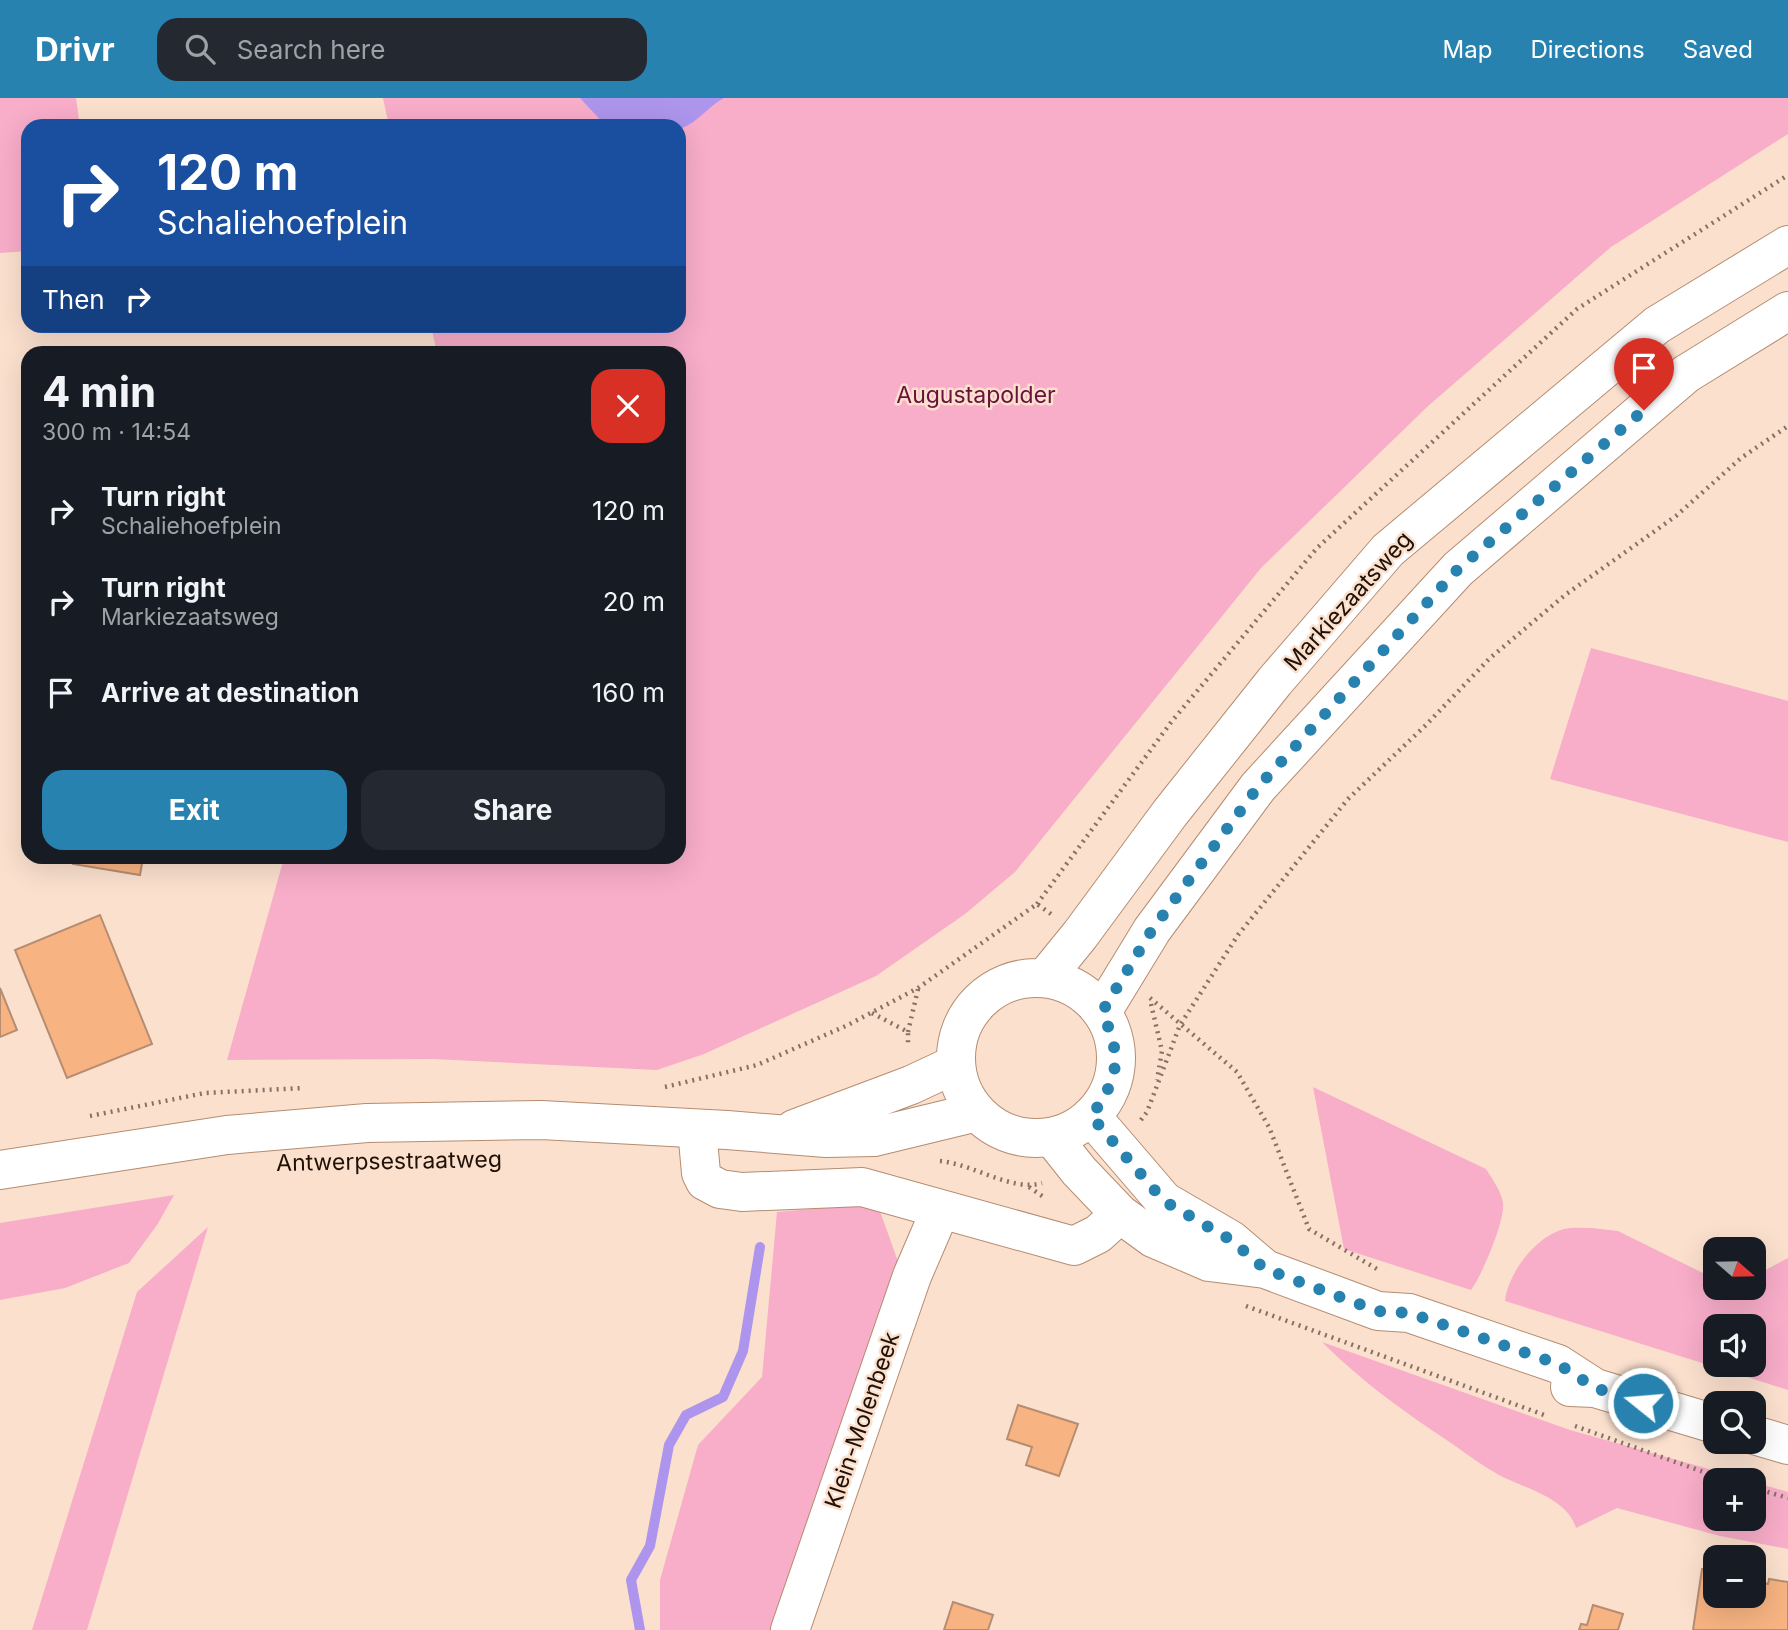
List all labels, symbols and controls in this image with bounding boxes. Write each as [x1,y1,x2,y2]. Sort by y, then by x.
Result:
search box [157,18,647,81]
text: Drivr [35,29,115,69]
icon: search [181,30,219,68]
text: Search here [237,34,385,65]
text: Map [1443,35,1492,64]
text: Directions [1530,35,1645,64]
text: Saved [1683,35,1753,64]
text: 120 m [157,143,298,202]
icon: right [42,147,133,238]
text: Schaliehoefplein [157,203,408,242]
icon: right [119,280,157,318]
text: Then [42,284,105,315]
pin [1614,338,1674,410]
icon: arrive [1625,349,1663,387]
text: 4 min [42,366,156,417]
button: close [591,369,665,443]
park label: Augustapolder [896,381,1056,409]
text: 300 m · 14:54 [42,418,191,446]
text: Turn right [101,481,226,512]
icon: right [42,492,80,530]
text: 120 m [592,495,665,526]
text: Schaliehoefplein [101,512,282,540]
street label: Markiezaatsweg [1278,526,1418,676]
text: Turn right [101,572,226,603]
icon: right [42,583,80,621]
text: 20 m [603,586,665,617]
text: Markiezaatsweg [101,603,279,631]
icon: arrive [42,674,80,712]
text: Arrive at destination [101,677,360,708]
text: 160 m [592,677,665,708]
button: Exit [42,770,347,850]
button: Share [361,770,665,850]
street label: Antwerpsestraatweg [276,1145,502,1177]
north arrow [1703,1237,1766,1300]
map controls [1703,1237,1766,1608]
button: sound [1703,1314,1766,1377]
street label: Klein-Molenbeek [819,1328,905,1512]
position arrow [1606,1366,1680,1440]
button: search [1703,1391,1766,1454]
button: + [1703,1468,1766,1531]
button: − [1703,1545,1766,1608]

